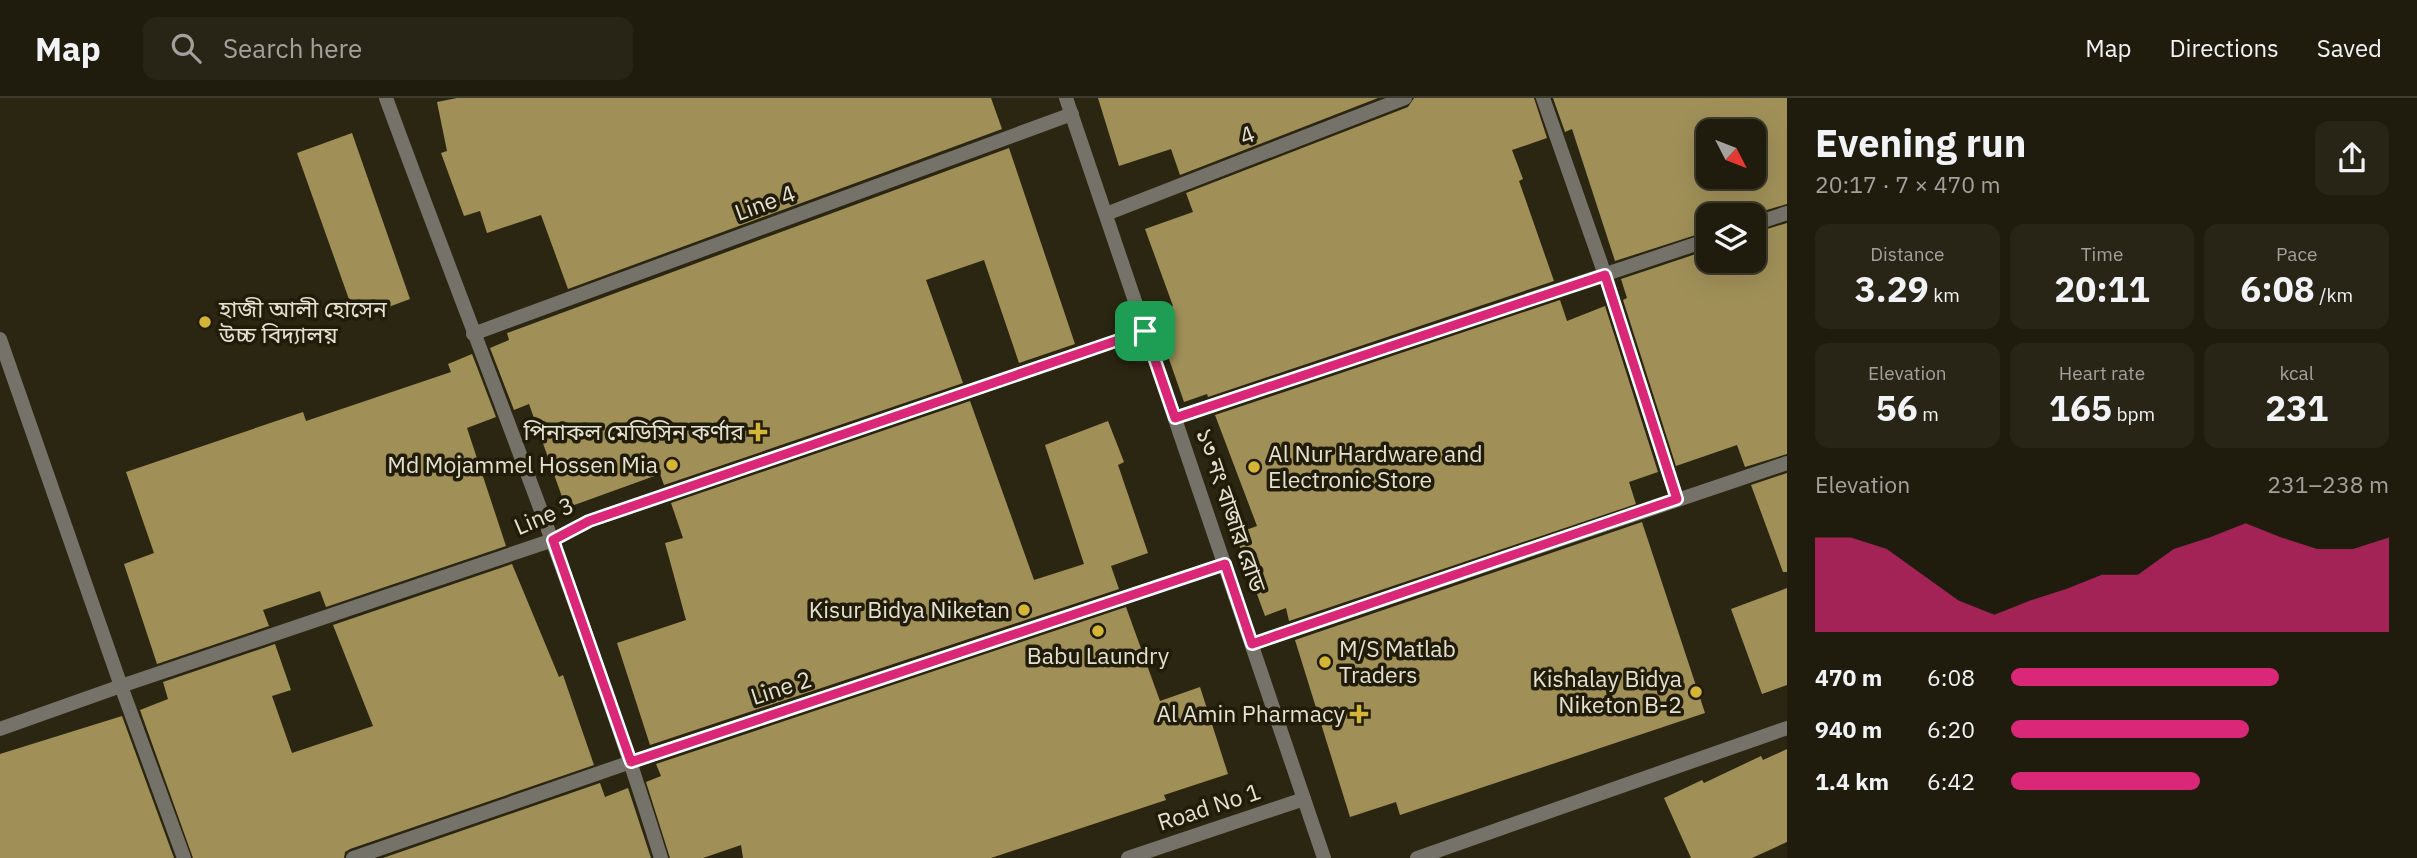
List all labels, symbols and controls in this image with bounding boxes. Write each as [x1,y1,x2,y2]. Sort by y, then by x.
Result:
search box [143,17,633,80]
text: Map [35,27,101,70]
icon: search [167,29,205,67]
text: Search here [223,31,362,65]
text: Map [2085,32,2131,64]
text: Directions [2169,32,2279,64]
text: Saved [2317,32,2382,64]
street label: 4 [1235,118,1258,151]
text: Evening run [1815,118,2026,167]
north arrow [1696,119,1766,189]
map controls [1696,119,1766,273]
button: share [2315,121,2389,195]
text: 20:17 · 7 × 470 m [1815,169,2001,199]
street label: Line 4 [730,177,799,227]
button: layers [1696,203,1766,273]
text: Distance [1870,242,1944,266]
text: Time [2081,242,2123,266]
text: Pace [2276,242,2317,266]
text: 3.29 [1855,266,1929,312]
text: 20:11 [2054,266,2150,312]
text: 6:08 [2240,266,2315,312]
text: km [1929,283,1960,307]
text: /km [2315,283,2353,307]
place label: হাজী আলী হোসেন উচ্চ বিদ্যালয় [218,293,388,349]
pin [1115,301,1175,361]
icon: arrive [1126,312,1164,350]
marker: হাজী আলী হোসেন উচ্চ বিদ্যালয় [197,314,213,330]
text: Elevation [1868,361,1947,385]
text: Heart rate [2059,361,2145,385]
text: kcal [2279,361,2314,385]
text: 56 [1876,385,1918,431]
text: 165 [2049,385,2112,431]
text: 231 [2265,385,2328,431]
text: m [1918,402,1939,426]
text: bpm [2112,402,2155,426]
place label: পিনাকল মেডিসিন কর্ণার [522,416,744,446]
marker: পিনাকল মেডিসিন কর্ণার [750,424,766,440]
street label: ১৩ নং বাজার রোড [1190,424,1274,596]
place label: Al Nur Hardware and Electronic Store [1268,438,1483,494]
place label: Md Mojammel Hossen Mia [387,449,658,479]
marker: Md Mojammel Hossen Mia [664,457,680,473]
marker: Al Nur Hardware and Electronic Store [1246,459,1262,475]
text: Elevation [1815,469,1910,499]
text: 231–238 m [2267,469,2389,499]
street label: Line 3 [509,489,578,541]
place label: Kisur Bidya Niketan [809,594,1010,624]
marker: Kisur Bidya Niketan [1016,602,1032,618]
marker: Babu Laundry [1090,623,1106,639]
place label: M/S Matlab Traders [1339,633,1456,689]
place label: Babu Laundry [1027,640,1170,670]
marker: M/S Matlab Traders [1317,654,1333,670]
text: 470 m [1815,662,1882,692]
text: 6:08 [1927,662,1975,692]
street label: Line 2 [746,663,815,711]
place label: Kishalay Bidya Niketon B-2 [1532,663,1682,719]
marker: Kishalay Bidya Niketon B-2 [1688,684,1704,700]
place label: Al Amin Pharmacy [1156,698,1346,728]
marker: Al Amin Pharmacy [1351,706,1367,722]
text: 940 m [1815,714,1882,744]
text: 6:20 [1927,714,1975,744]
text: 1.4 km [1815,766,1889,796]
text: 6:42 [1927,766,1975,796]
street label: Road No 1 [1153,775,1264,837]

